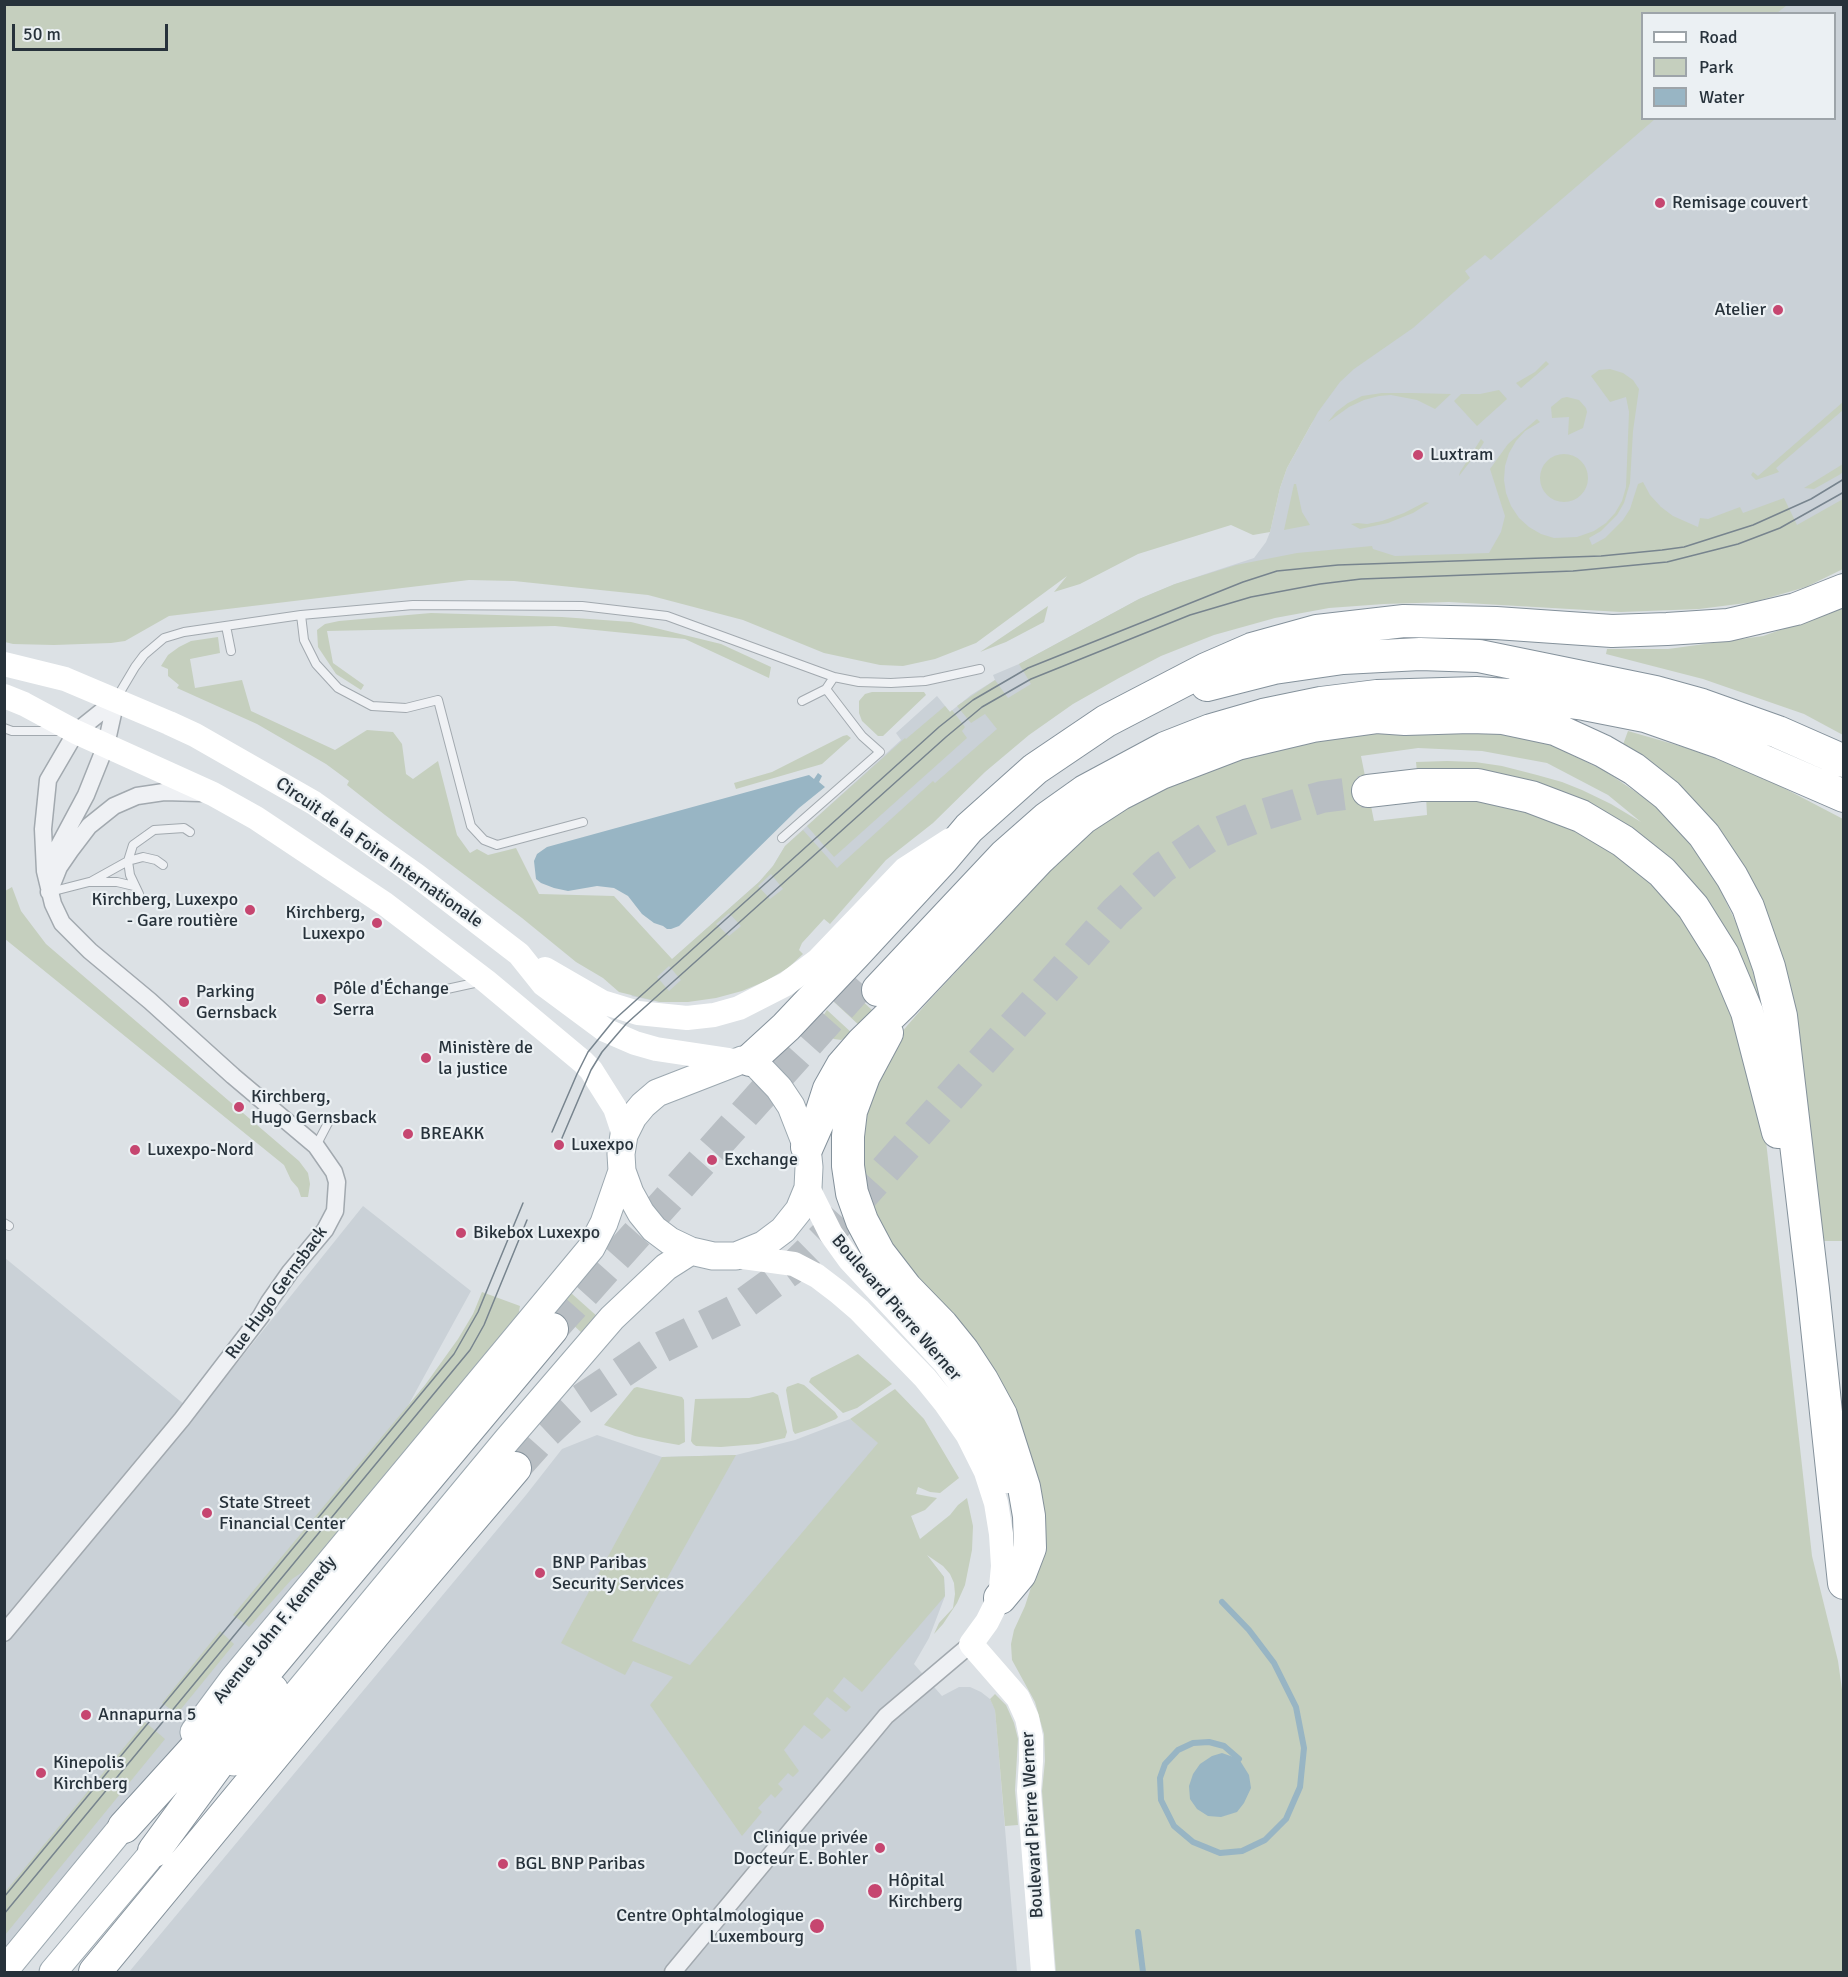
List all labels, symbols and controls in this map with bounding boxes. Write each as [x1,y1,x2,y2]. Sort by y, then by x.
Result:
scale bar [15,12,171,50]
legend [1641,12,1836,120]
text: 50 m [23,23,61,45]
text: Road [1699,26,1738,48]
text: Park [1699,56,1734,78]
text: Water [1699,86,1744,108]
place label: Remisage couvert [1672,192,1808,214]
marker: Remisage couvert [1653,196,1667,210]
place label: Atelier [1714,299,1766,321]
marker: Atelier [1771,303,1785,317]
place label: Luxtram [1430,444,1493,466]
marker: Luxtram [1411,448,1425,462]
street label: Circuit de la Foire Internationale [271,773,487,933]
place label: Kirchberg, Luxexpo - Gare routière [92,889,238,932]
place label: Kirchberg, Luxexpo [286,902,365,944]
marker: Kirchberg, Luxexpo - Gare routière [243,903,257,917]
marker: Kirchberg, Luxexpo [370,916,384,930]
place label: Pôle d'Échange Serra [333,978,449,1020]
place label: Parking Gernsback [196,981,277,1024]
marker: Pôle d'Échange Serra [314,992,328,1006]
marker: Parking Gernsback [177,995,191,1009]
place label: Ministère de la justice [438,1037,533,1080]
marker: Ministère de la justice [419,1051,433,1065]
place label: Kirchberg, Hugo Gernsback [251,1086,377,1128]
marker: Kirchberg, Hugo Gernsback [232,1100,246,1114]
place label: BREAKK [420,1123,484,1145]
marker: BREAKK [401,1127,415,1141]
place label: Luxexpo [571,1134,634,1156]
marker: Luxexpo [552,1138,566,1152]
place label: Luxexpo-Nord [147,1139,254,1161]
marker: Luxexpo-Nord [128,1143,142,1157]
place label: Exchange [724,1149,798,1171]
marker: Exchange [705,1153,719,1167]
street label: Rue Hugo Gernsback [222,1222,332,1364]
place label: Bikebox Luxexpo [473,1222,600,1244]
marker: Bikebox Luxexpo [454,1226,468,1240]
street label: Boulevard Pierre Werner [827,1230,965,1386]
place label: State Street Financial Center [219,1492,345,1534]
marker: State Street Financial Center [200,1506,214,1520]
street label: Avenue John F. Kennedy [209,1552,341,1708]
place label: BNP Paribas Security Services [552,1552,684,1594]
marker: BNP Paribas Security Services [533,1566,547,1580]
place label: Annapurna 5 [98,1704,196,1726]
marker: Annapurna 5 [79,1708,93,1722]
street label: Boulevard Pierre Werner [1017,1731,1049,1919]
place label: Kinepolis Kirchberg [53,1752,128,1794]
marker: Kinepolis Kirchberg [34,1766,48,1780]
place label: Clinique privée Docteur E. Bohler [733,1827,868,1870]
marker: Clinique privée Docteur E. Bohler [873,1841,887,1855]
place label: BGL BNP Paribas [515,1853,645,1875]
marker: BGL BNP Paribas [496,1857,510,1871]
place label: Hôpital Kirchberg [888,1870,963,1912]
marker: Hôpital Kirchberg [866,1882,884,1900]
place label: Centre Ophtalmologique Luxembourg [616,1905,804,1948]
marker: Centre Ophtalmologique Luxembourg [808,1917,826,1935]

